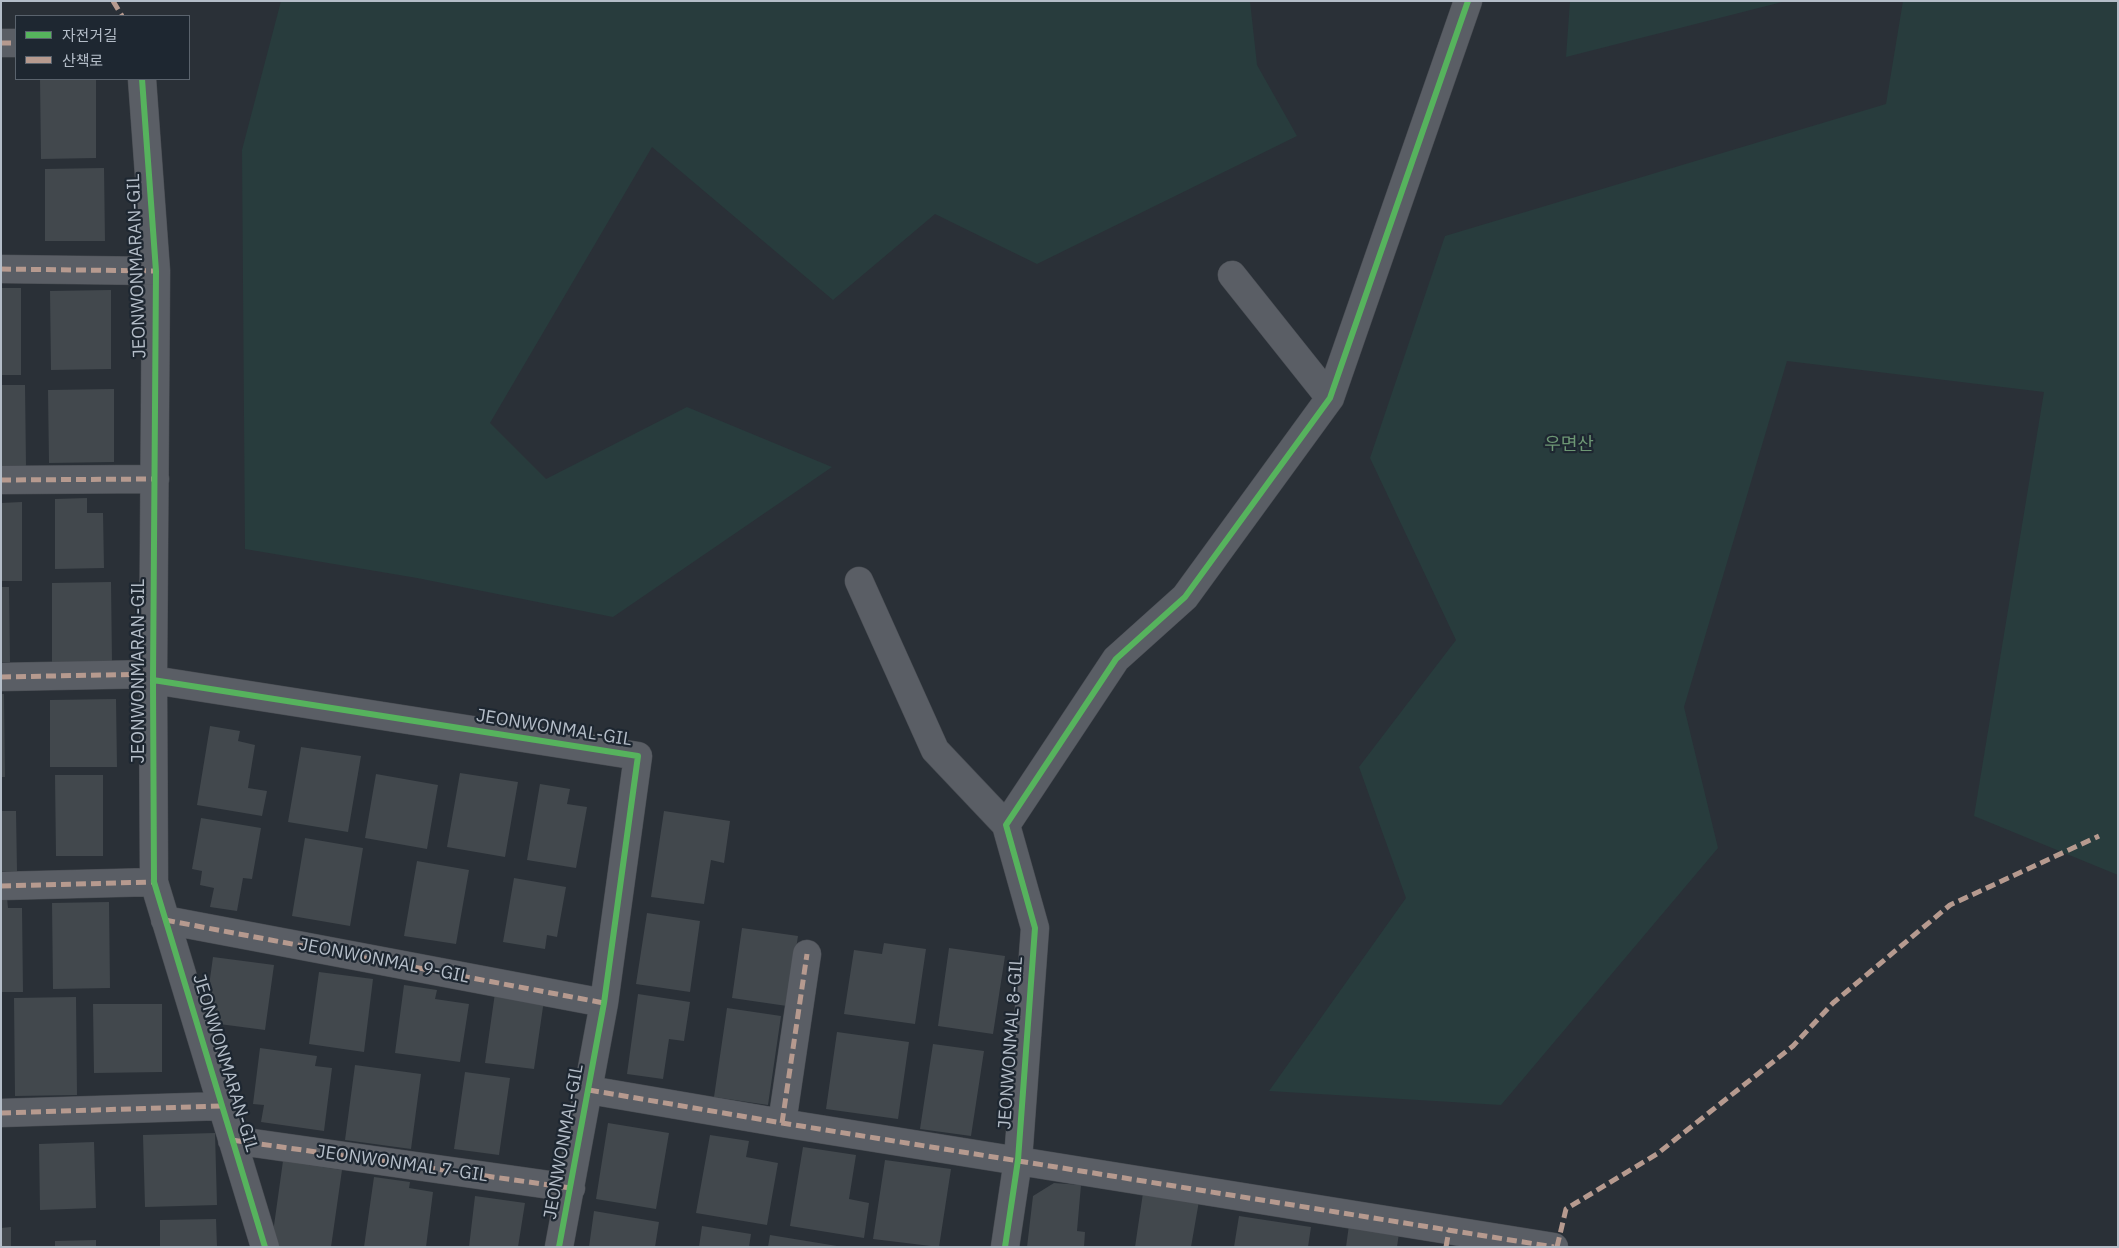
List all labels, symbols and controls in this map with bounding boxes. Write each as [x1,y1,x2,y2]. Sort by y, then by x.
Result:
legend [15,15,190,80]
text: 자전거길 [62,26,117,45]
text: 산책로 [62,51,103,70]
street label: JEONWONMARAN-GIL [123,173,151,359]
park label: 우면산 [1544,434,1594,456]
street label: JEONWONMARAN-GIL [128,579,150,763]
street label: JEONWONMAL-GIL [475,705,633,751]
street label: JEONWONMAL 9-GIL [297,934,471,988]
street label: JEONWONMAL 8-GIL [994,956,1028,1130]
street label: JEONWONMARAN-GIL [188,971,262,1155]
street label: JEONWONMAL-GIL [540,1063,588,1221]
street label: JEONWONMAL 7-GIL [315,1141,489,1187]

